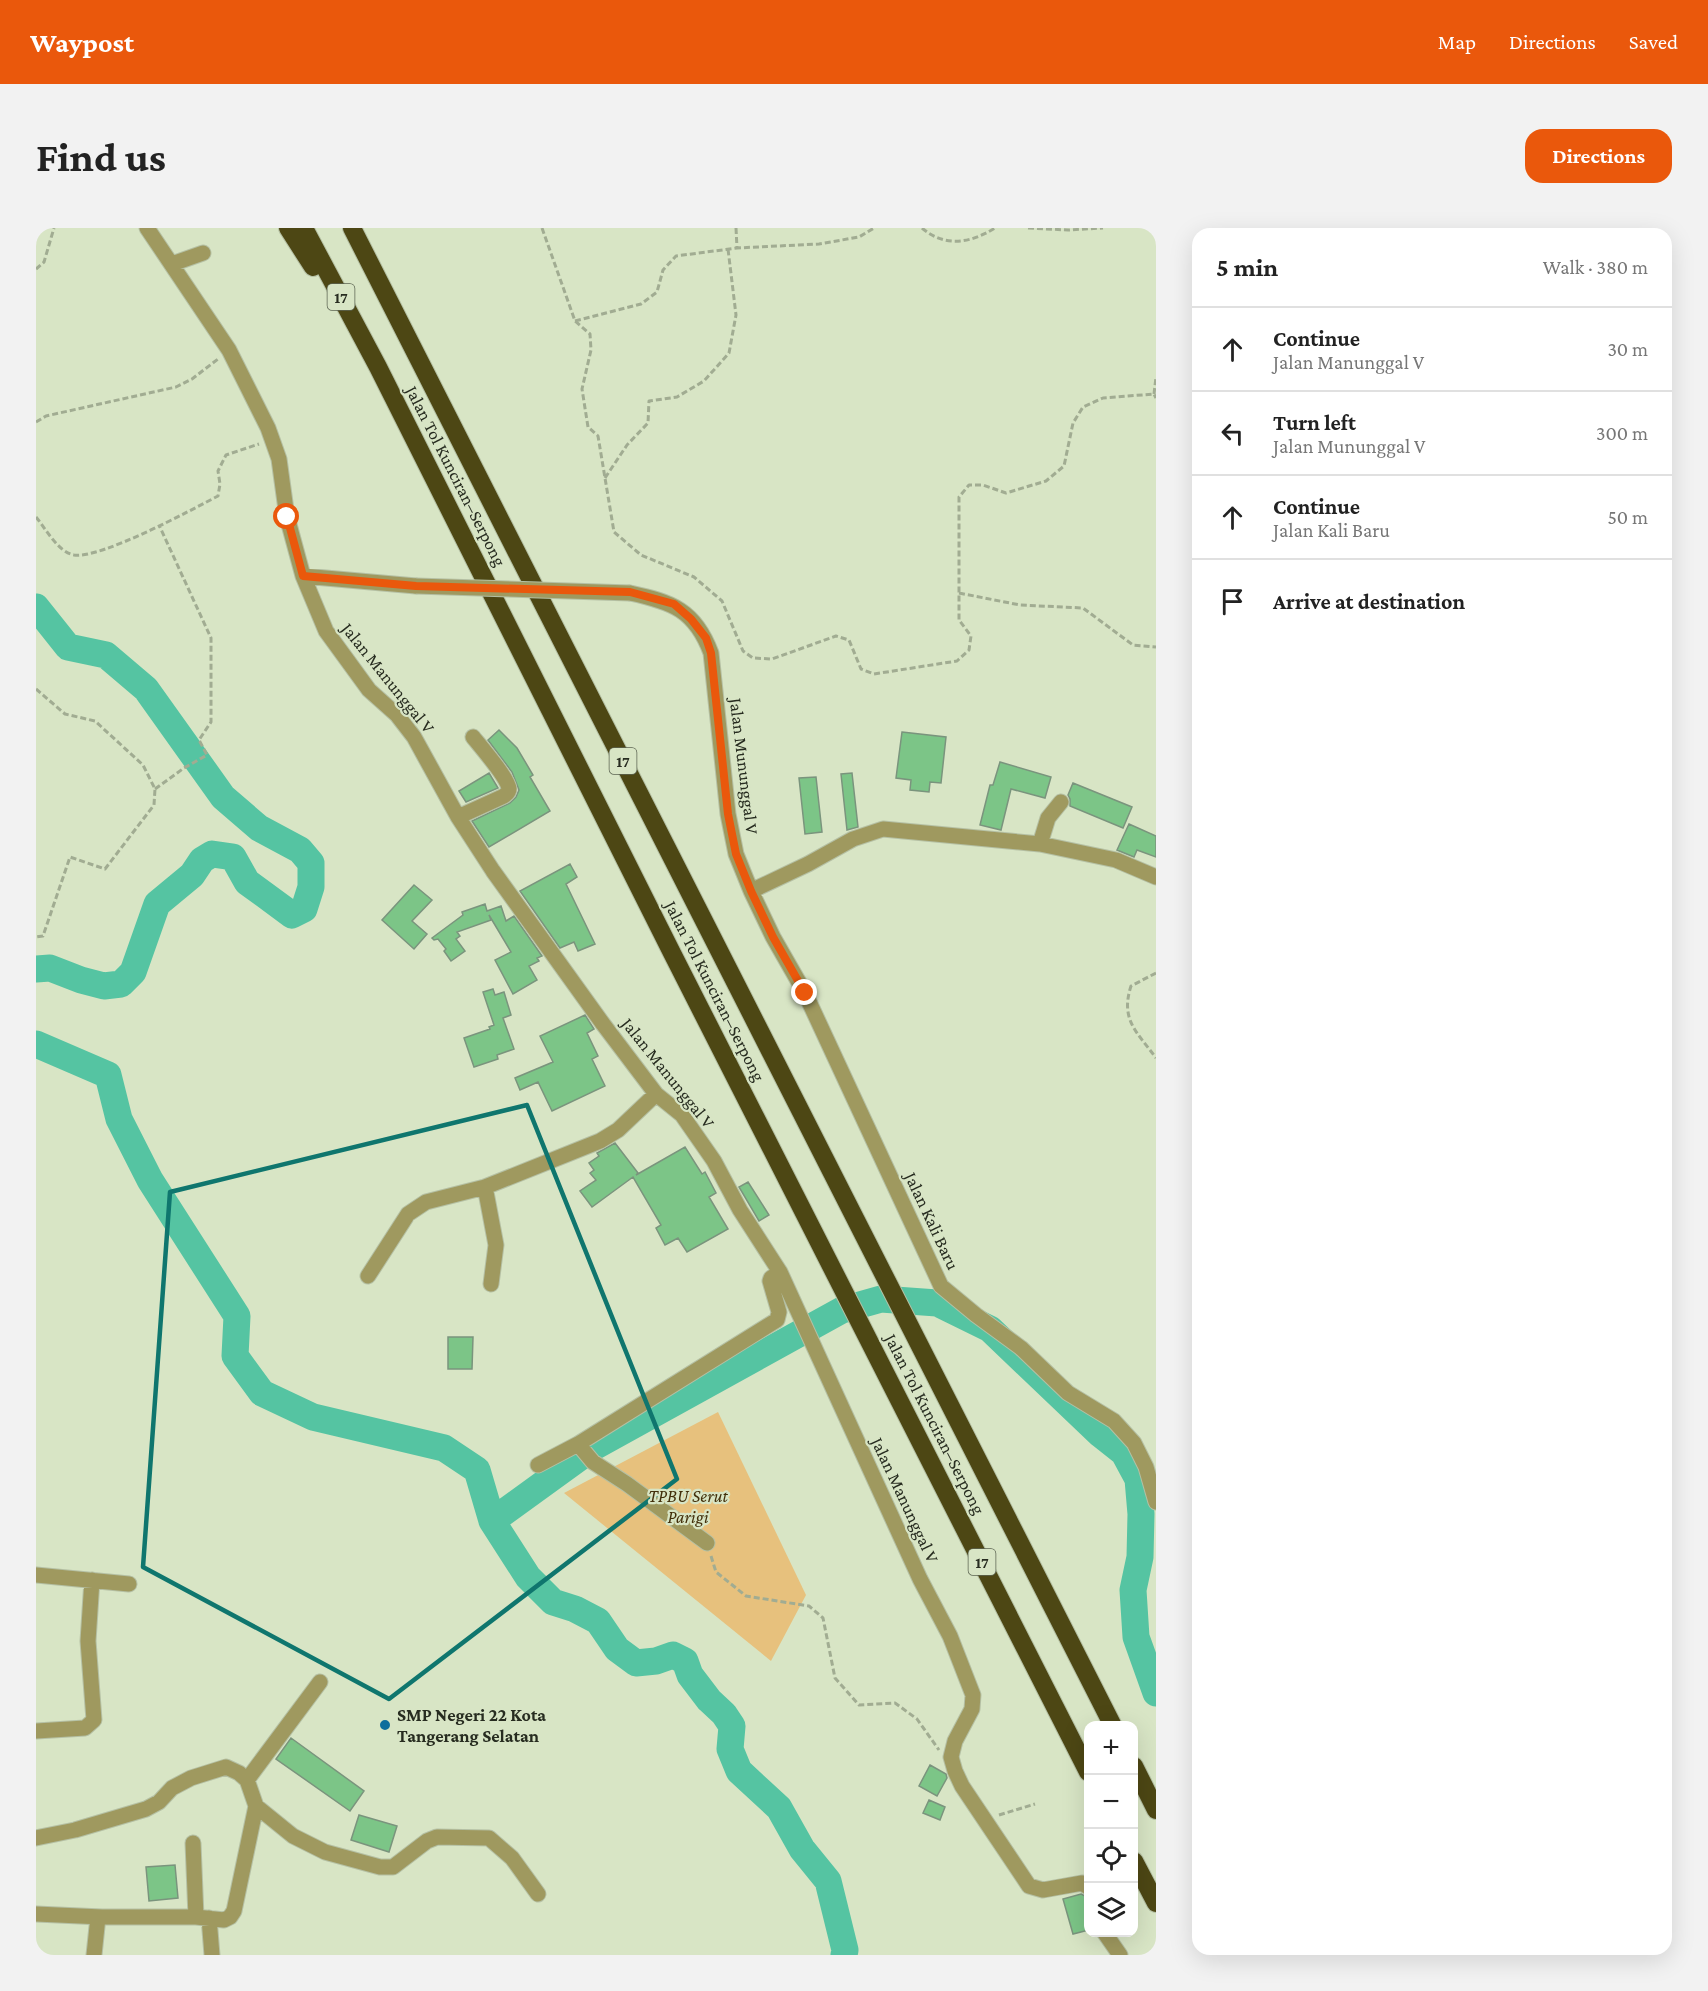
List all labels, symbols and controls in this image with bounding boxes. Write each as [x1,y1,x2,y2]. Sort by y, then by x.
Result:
text: Waypost [30,27,134,58]
text: Map [1438,30,1476,54]
text: Directions [1509,30,1596,54]
text: Saved [1629,30,1678,54]
button: Directions [1525,129,1672,183]
text: Find us [36,133,166,180]
text: 5 min [1216,253,1278,282]
text: Walk · 380 m [1543,256,1648,278]
road number: 17 [328,284,354,310]
text: Continue [1273,326,1360,351]
icon: ahead [1216,333,1249,366]
text: 30 m [1607,338,1648,360]
text: Jalan Manunggal V [1273,351,1424,373]
street label: Jalan Tol Kunciran–Serpong [401,381,510,570]
text: Turn left [1273,410,1356,435]
icon: left [1216,417,1249,450]
text: 300 m [1596,422,1648,444]
text: Jalan Mununggal V [1273,435,1425,457]
text: Continue [1273,494,1360,519]
icon: ahead [1216,501,1249,534]
route start [273,503,299,529]
text: 50 m [1607,506,1648,528]
text: Jalan Kali Baru [1273,519,1390,541]
icon: arrive [1216,585,1249,618]
text: Arrive at destination [1273,589,1465,614]
street label: Jalan Manunggal V [336,617,439,738]
street label: Jalan Mununggal V [725,695,762,836]
road number: 17 [610,748,636,774]
street label: Jalan Tol Kunciran–Serpong [660,896,769,1085]
route end [791,979,817,1005]
street label: Jalan Manunggal V [616,1012,719,1133]
street label: Jalan Kali Baru [900,1167,963,1273]
street label: Jalan Tol Kunciran–Serpong [880,1329,989,1518]
street label: Jalan Manunggal V [866,1432,943,1566]
park label: TPBU Serut Parigi [648,1486,728,1527]
road number: 17 [968,1549,996,1575]
place label: SMP Negeri 22 Kota Tangerang Selatan [397,1705,546,1746]
marker: SMP Negeri 22 Kota Tangerang Selatan [378,1718,392,1732]
map controls [1084,1721,1138,1937]
button: + [1084,1721,1138,1775]
button: − [1084,1775,1138,1829]
button: locate [1084,1829,1138,1883]
button: layers [1084,1883,1138,1937]

